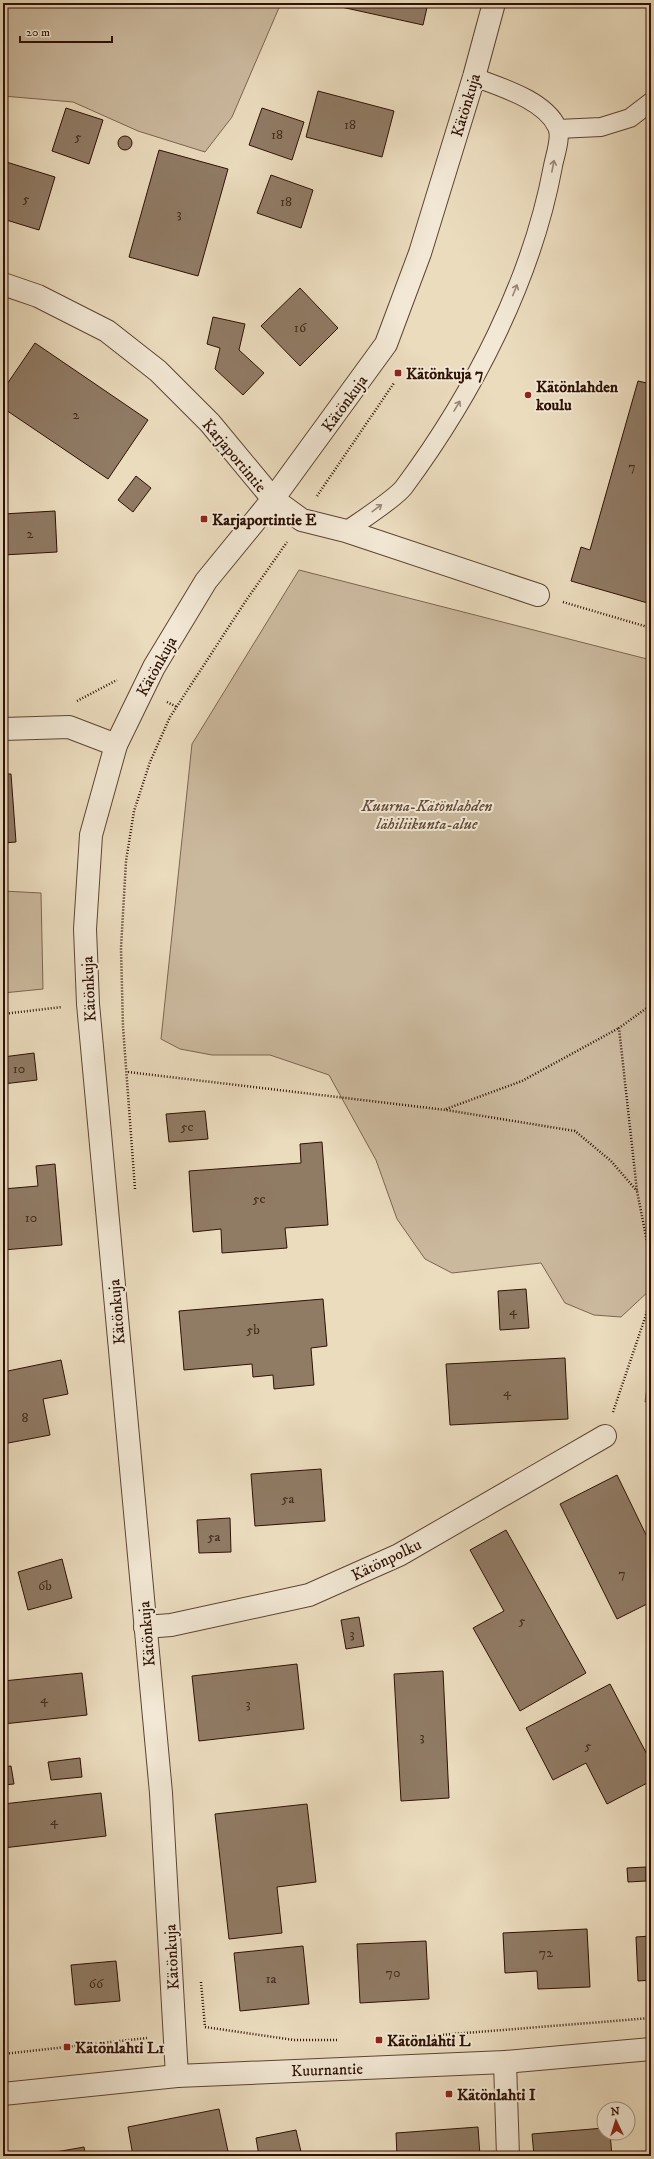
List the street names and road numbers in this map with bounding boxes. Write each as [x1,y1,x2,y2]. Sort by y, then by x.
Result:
street label: Kätönkuja [447,71,485,140]
street label: Kätönkuja [317,371,372,436]
street label: Karjaportintie [198,415,271,497]
street label: Kätönkuja [132,633,182,700]
street label: Kätönkuja [77,956,101,1022]
street label: Kätönkuja [104,1278,130,1345]
street label: Kätönpolku [348,1534,425,1585]
street label: Kätönkuja [134,1600,160,1667]
street label: Kätönkuja [160,1924,184,1990]
street label: Kuurnantie [291,2059,364,2081]

